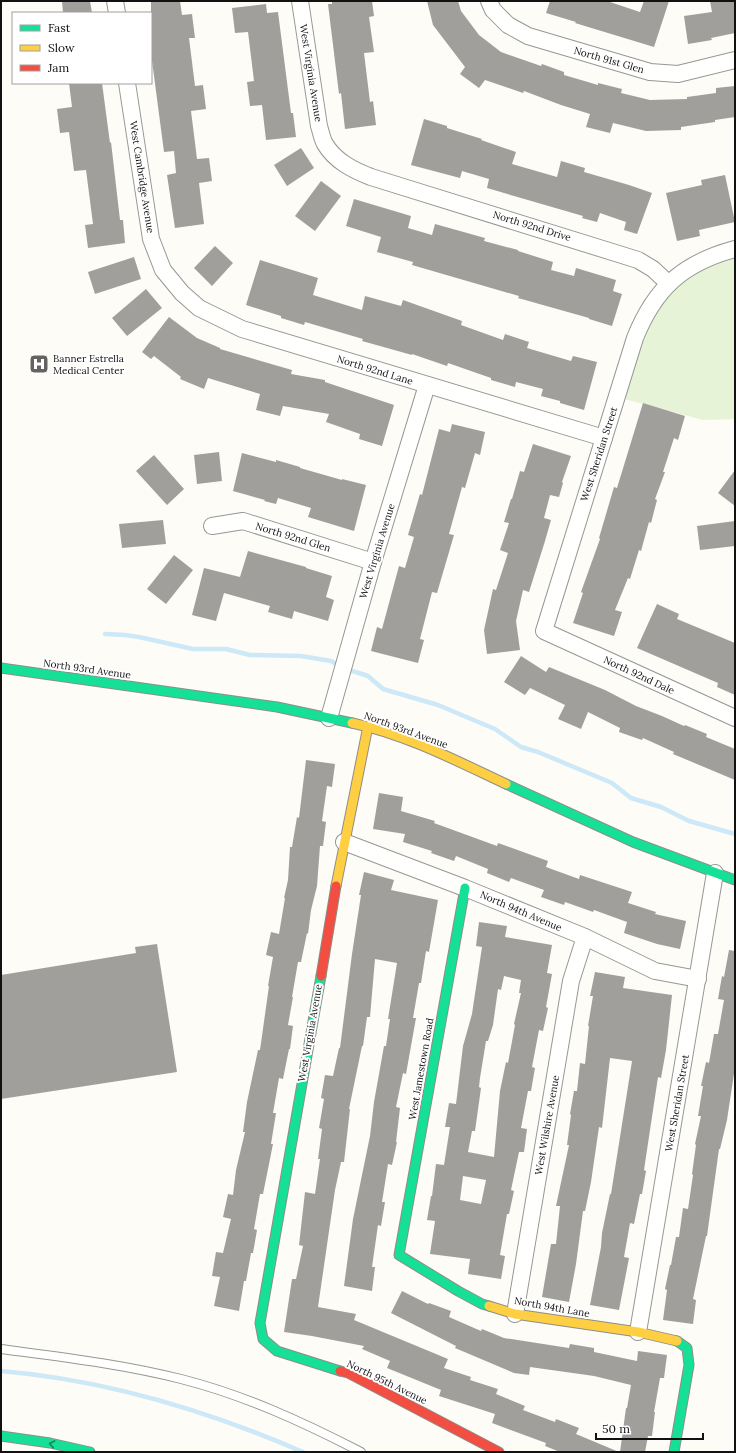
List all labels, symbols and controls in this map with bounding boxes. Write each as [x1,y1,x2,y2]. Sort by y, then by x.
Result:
legend [12,12,152,84]
text: Fast [48,20,71,35]
street label: West Virginia Avenue [297,23,325,123]
text: Slow [48,40,75,55]
street label: North 91st Glen [572,44,646,76]
text: Jam [47,60,69,75]
street label: West Cambridge Avenue [127,120,157,235]
street label: North 92nd Drive [491,208,573,244]
place label: Banner Estrella Medical Center [53,352,125,377]
street label: North 92nd Lane [335,352,415,388]
hospital icon: Banner Estrella Medical Center [28,353,50,375]
street label: West Sheridan Street [578,405,620,503]
street label: West Virginia Avenue [356,501,398,600]
street label: North 92nd Glen [254,519,332,555]
street label: North 92nd Dale [601,653,677,697]
street label: North 93rd Avenue [42,656,132,682]
street label: North 93rd Avenue [362,709,450,751]
street label: North 94th Avenue [478,888,565,934]
street label: West Virginia Avenue [295,983,325,1083]
street label: West Jamestown Road [406,1017,436,1121]
street label: West Sheridan Street [662,1053,692,1153]
street label: West Wilshire Avenue [532,1074,562,1176]
street label: North 94th Lane [513,1294,591,1320]
street label: North 95th Avenue [345,1357,430,1407]
scale bar [596,1415,703,1441]
text: 50 m [602,1421,630,1436]
one-way arrow [49,1440,55,1448]

